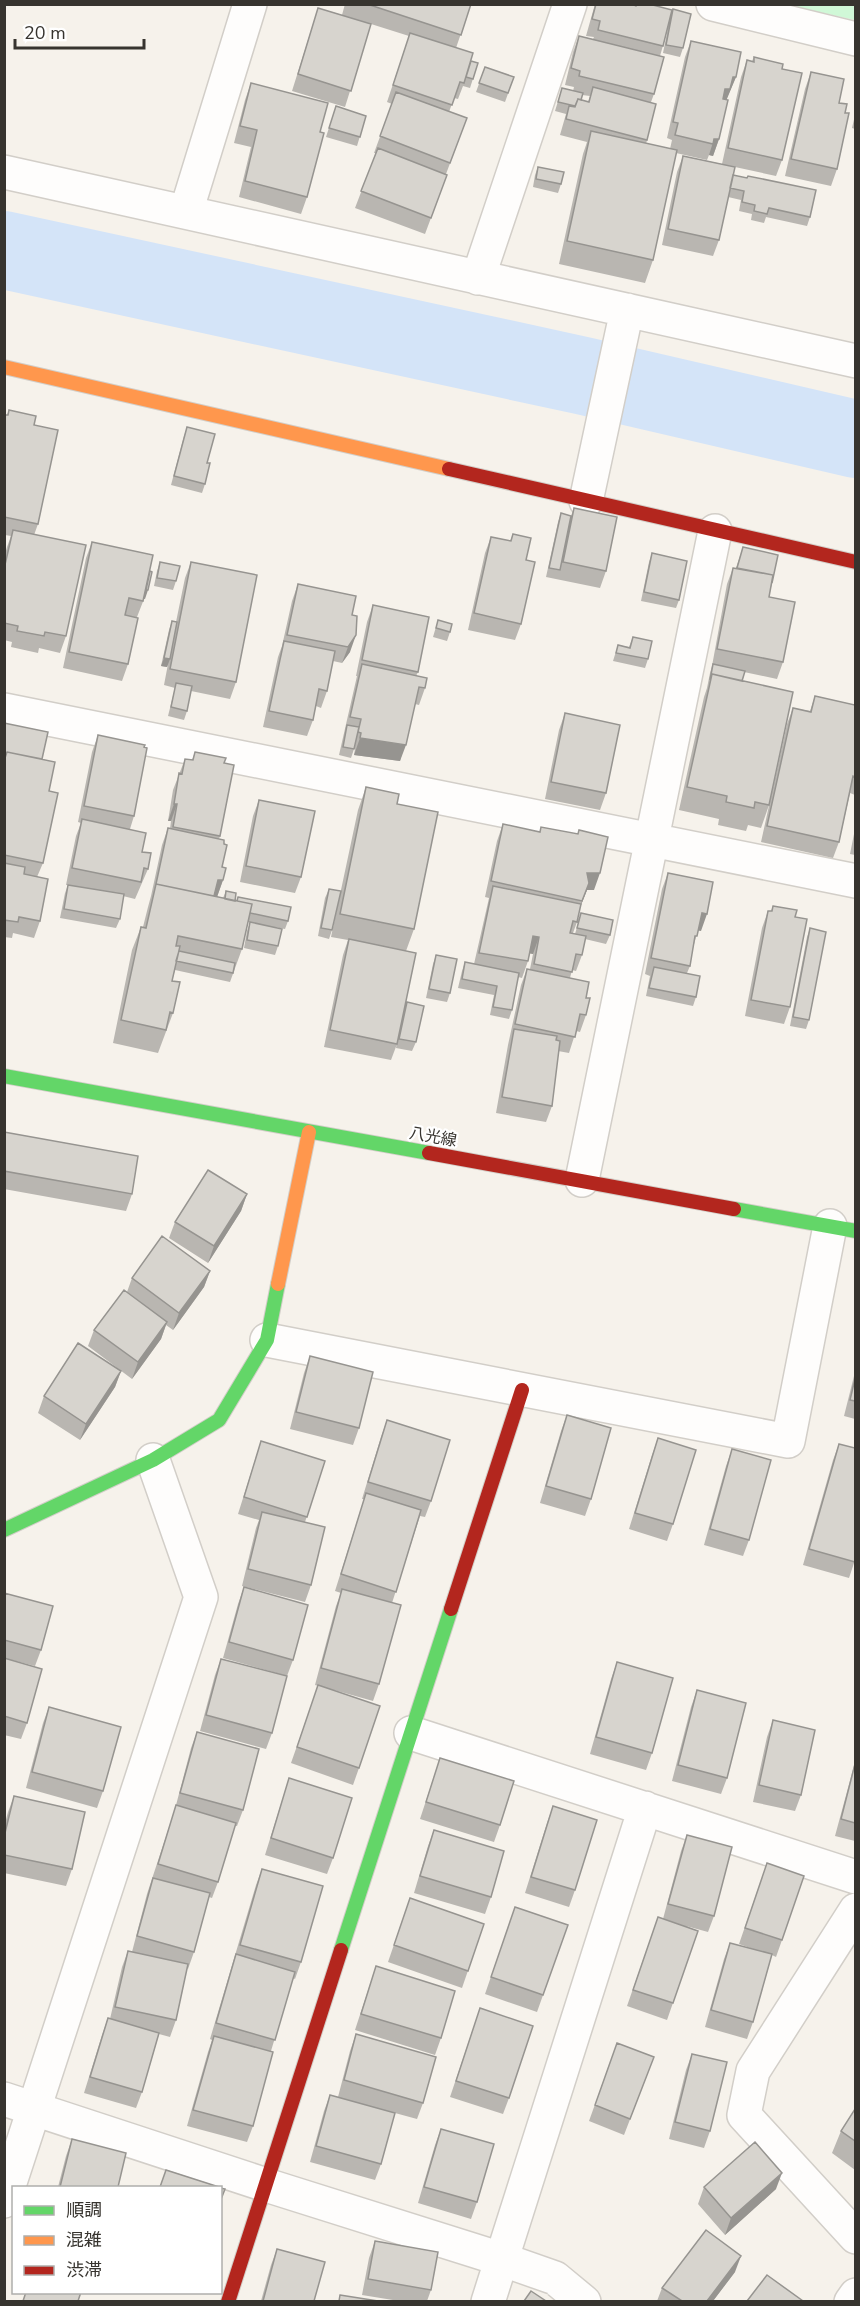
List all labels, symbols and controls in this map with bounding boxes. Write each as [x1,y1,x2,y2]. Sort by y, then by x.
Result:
scale bar [15,12,144,50]
text: 20 m [24,21,66,45]
street label: 八光線 [407,1122,459,1152]
legend [12,2186,222,2294]
text: 順調 [66,2198,102,2222]
text: 混雑 [66,2228,102,2252]
text: 渋滞 [66,2258,102,2282]

